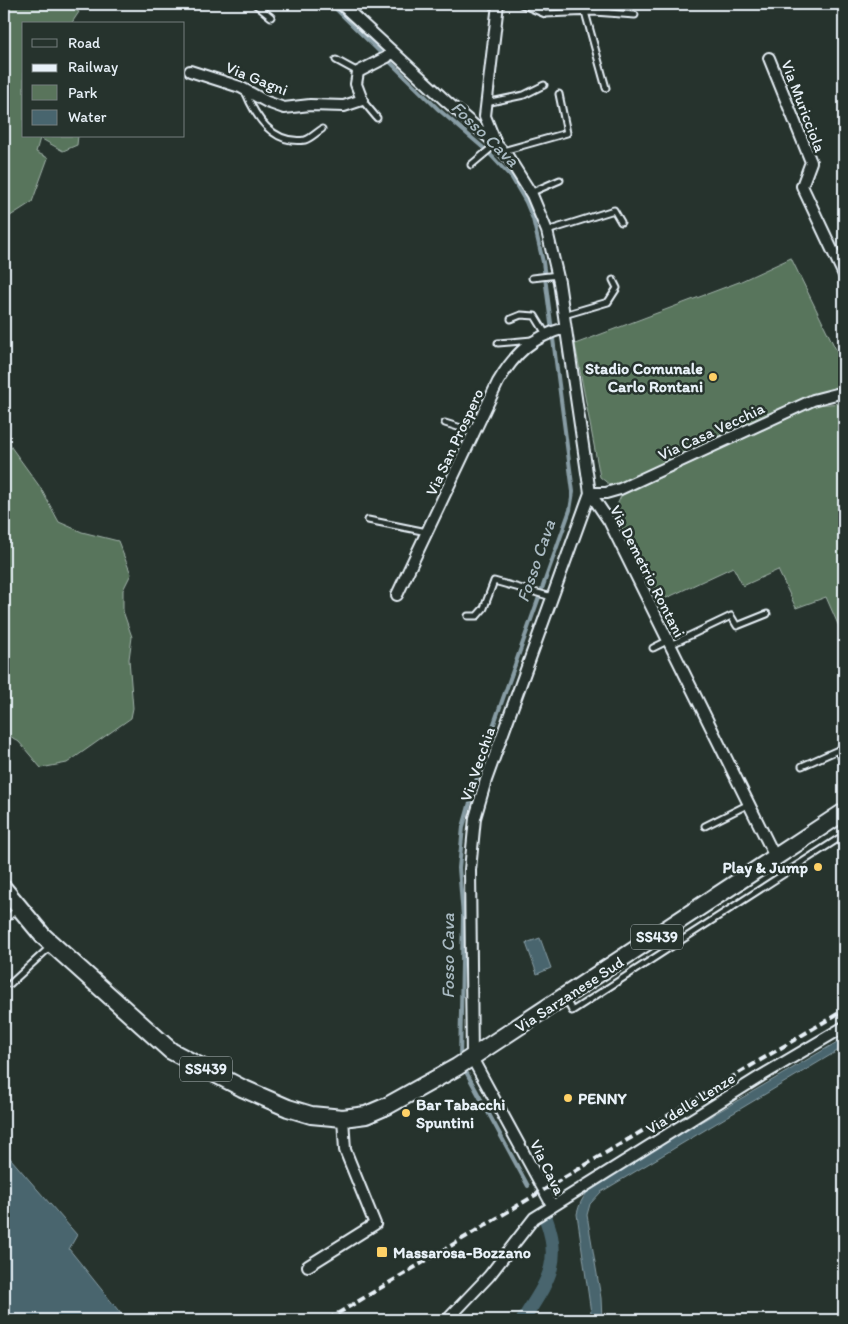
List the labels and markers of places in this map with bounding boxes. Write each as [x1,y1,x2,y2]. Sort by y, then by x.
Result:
place label: Stadio Comunale Carlo Rontani [585,359,703,396]
marker: Stadio Comunale Carlo Rontani [707,371,719,383]
place label: Play & Jump [722,858,809,878]
marker: Play & Jump [812,861,824,873]
place label: PENNY [578,1089,628,1108]
marker: PENNY [562,1092,574,1104]
place label: Bar Tabacchi Spuntini [416,1095,505,1133]
marker: Bar Tabacchi Spuntini [400,1107,412,1119]
place label: Massarosa-Bozzano [393,1243,531,1262]
marker: Massarosa-Bozzano [375,1245,389,1259]

